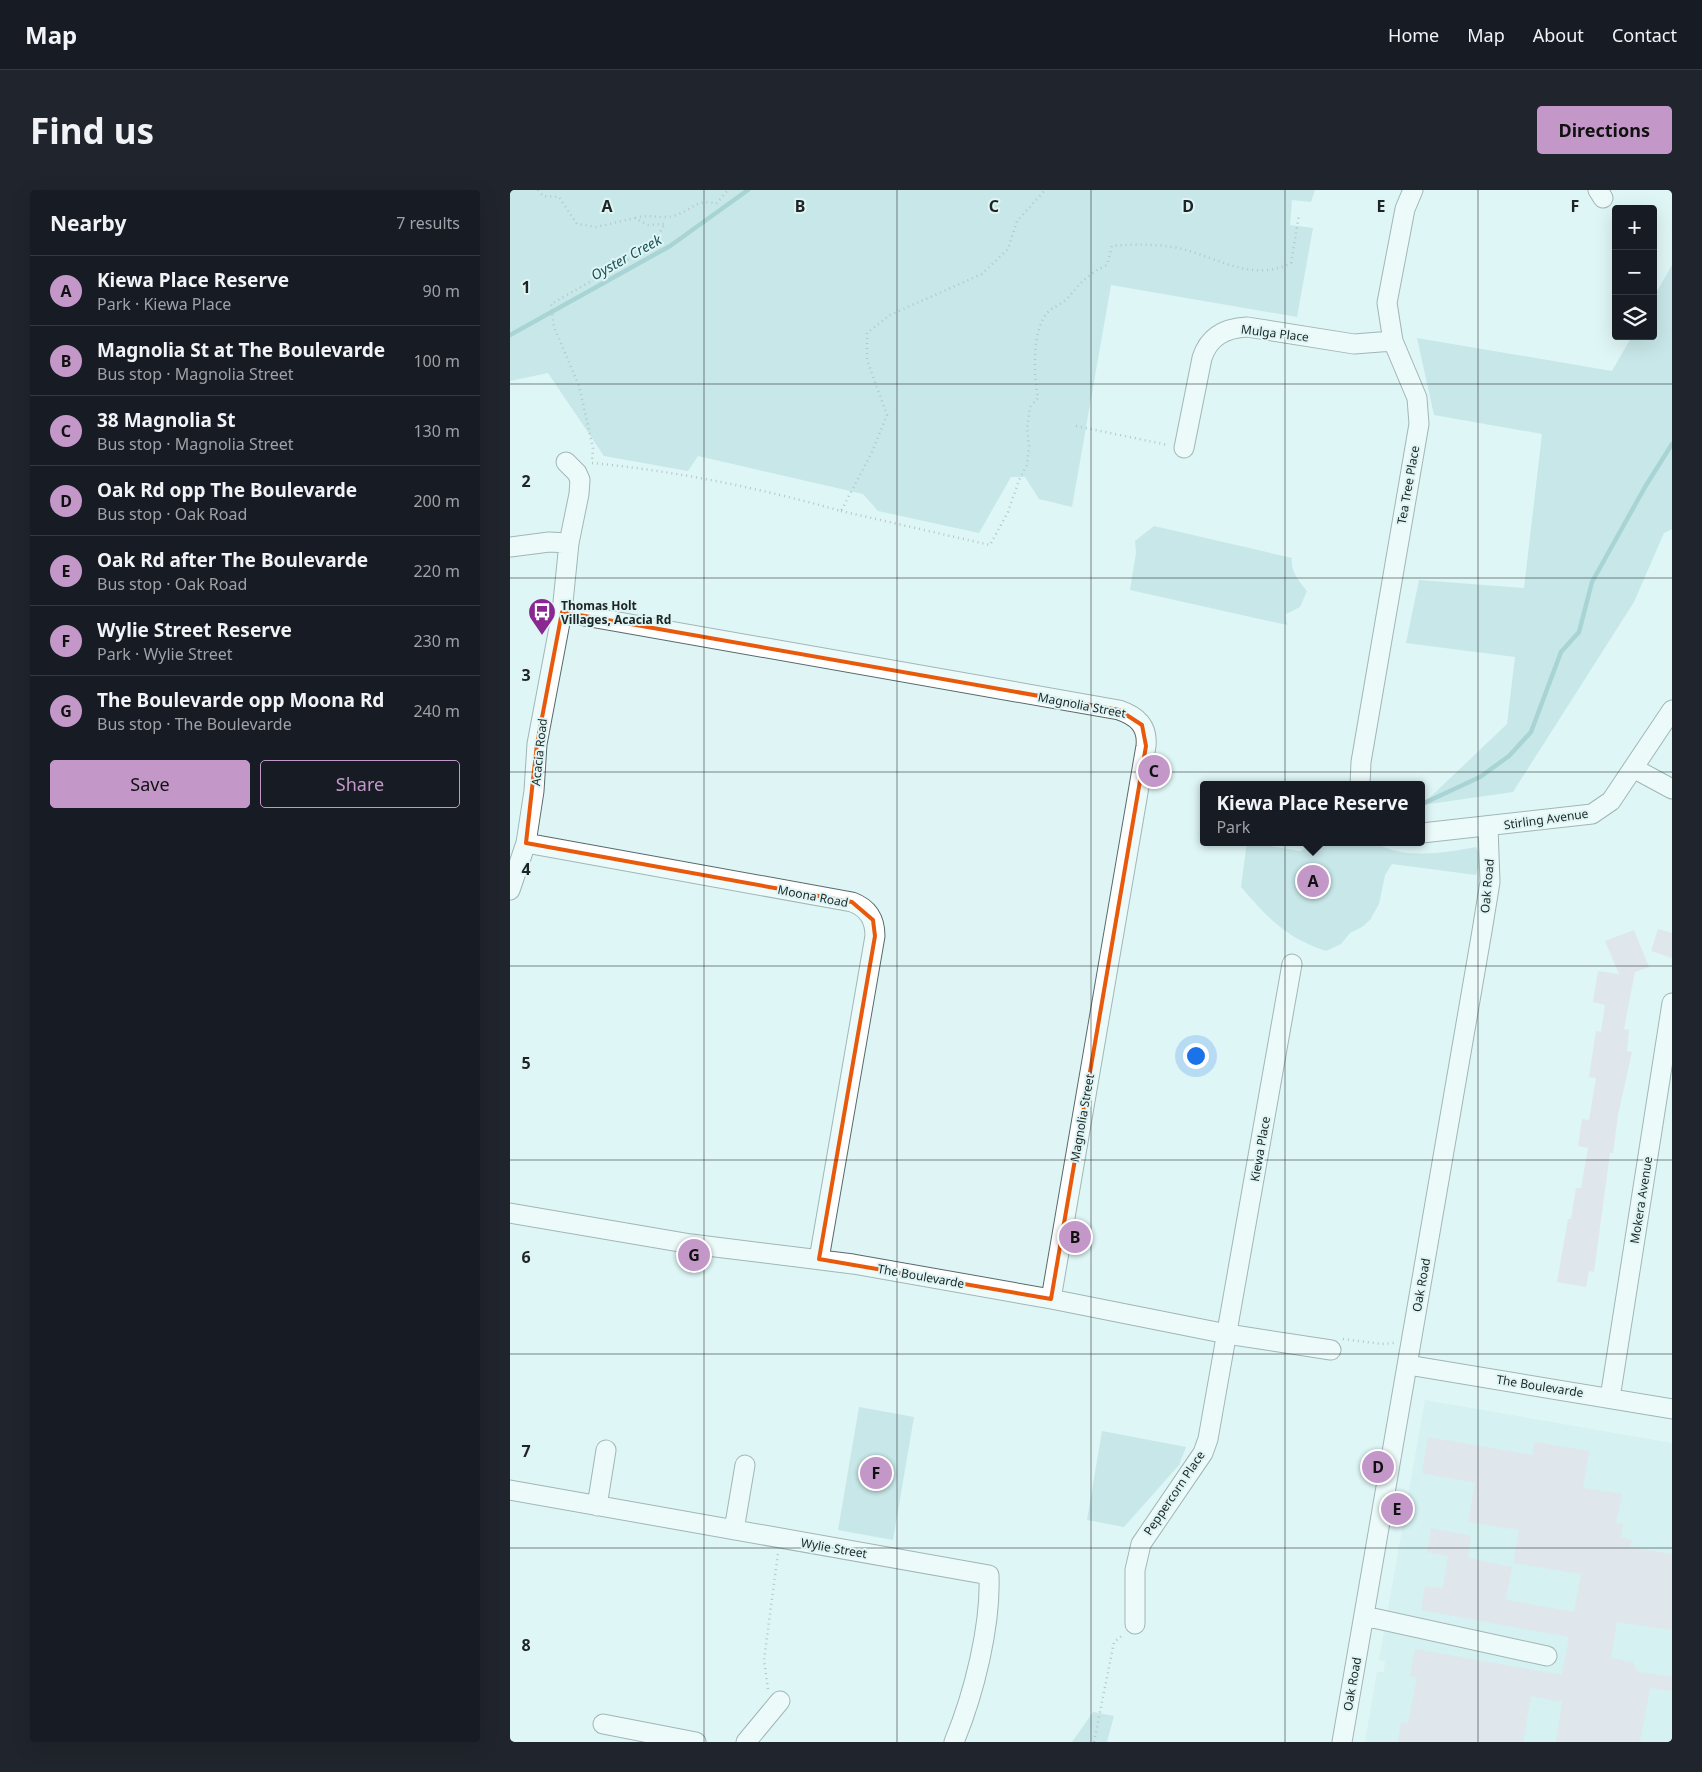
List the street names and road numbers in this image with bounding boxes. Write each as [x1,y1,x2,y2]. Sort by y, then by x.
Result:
street label: Mulga Place [1240,320,1310,346]
street label: Tea Tree Place [1393,444,1423,526]
street label: Magnolia Street [1037,688,1128,722]
street label: Acacia Road [527,717,551,787]
street label: Stirling Avenue [1503,805,1590,833]
street label: Oak Road [1476,858,1498,914]
street label: Moona Road [776,881,850,911]
street label: Magnolia Street [1066,1072,1098,1163]
street label: Kiewa Place [1246,1115,1274,1183]
street label: Mokera Avenue [1626,1155,1656,1245]
street label: Oak Road [1408,1257,1434,1313]
street label: The Boulevarde [876,1260,966,1292]
street label: The Boulevarde [1495,1371,1585,1401]
street label: Peppercorn Place [1139,1447,1209,1539]
street label: Wylie Street [800,1534,869,1562]
street label: Oak Road [1339,1656,1365,1712]

